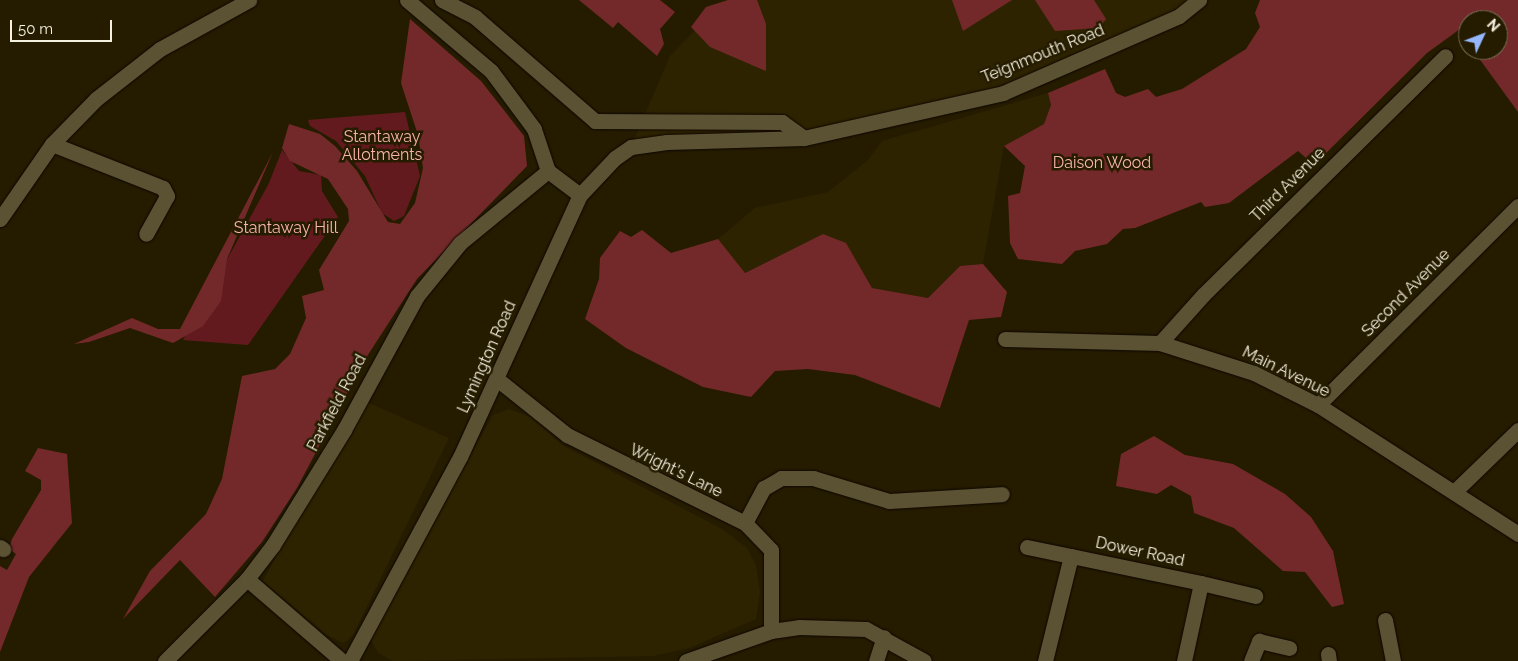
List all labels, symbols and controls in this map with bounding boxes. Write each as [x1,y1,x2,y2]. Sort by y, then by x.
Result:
scale bar [12,10,115,42]
north arrow [1458,10,1508,60]
text: N [1484,16,1503,35]
text: 50 m [18,20,53,38]
street label: Teignmouth Road [979,21,1107,87]
park label: Stantaway Allotments [342,127,422,165]
street label: Third Avenue [1247,144,1329,226]
park label: Daison Wood [1053,153,1151,173]
park label: Stantaway Hill [234,218,338,238]
street label: Second Avenue [1358,245,1454,341]
street label: Lymington Road [454,298,520,416]
street label: Main Avenue [1239,342,1333,402]
street label: Parkfield Road [303,351,371,455]
street label: Wright's Lane [626,440,726,502]
street label: Dower Road [1094,533,1186,571]

